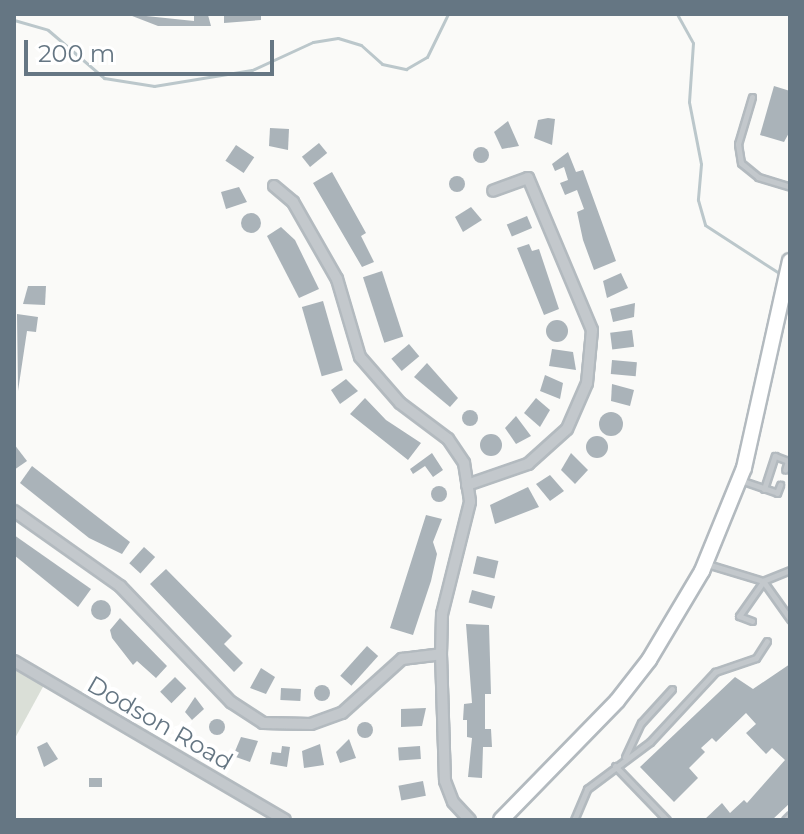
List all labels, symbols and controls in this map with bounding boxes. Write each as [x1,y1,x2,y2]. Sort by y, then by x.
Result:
scale bar [28,24,278,74]
text: 200 m [38,39,115,68]
street label: Dodson Road [82,670,238,776]

